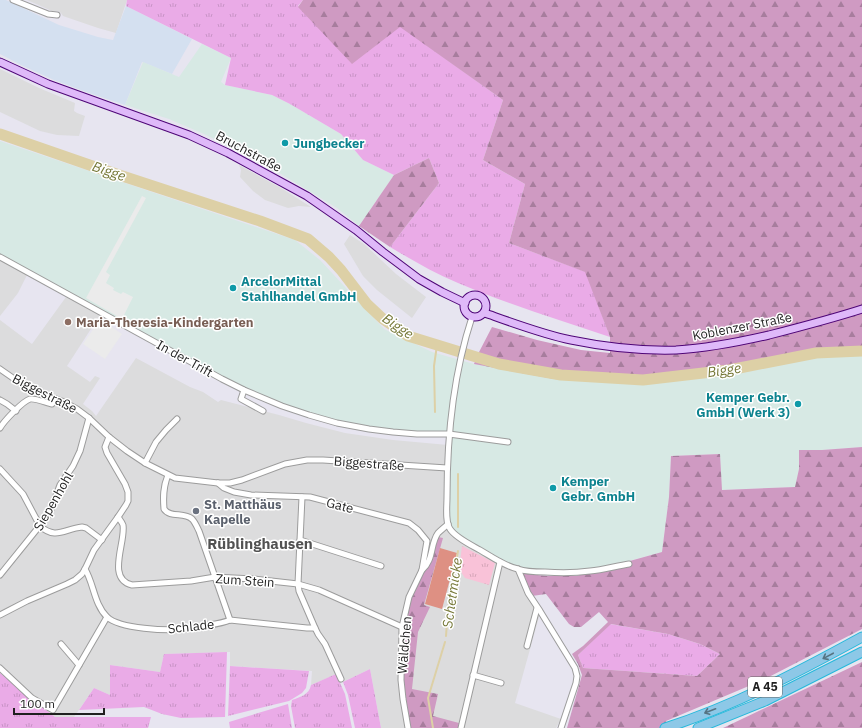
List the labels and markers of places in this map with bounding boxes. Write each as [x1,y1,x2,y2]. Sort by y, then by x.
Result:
place label: Jungbecker [293,135,365,152]
marker: Jungbecker [280,138,290,148]
place label: ArcelorMittal Stahlhandel GmbH [241,273,357,305]
marker: ArcelorMittal Stahlhandel GmbH [228,283,238,293]
place label: Maria-Theresia-Kindergarten [76,314,254,331]
marker: Maria-Theresia-Kindergarten [63,317,73,327]
place label: Kemper Gebr. GmbH (Werk 3) [696,389,790,421]
marker: Kemper Gebr. GmbH (Werk 3) [793,399,803,409]
place label: Kemper Gebr. GmbH [561,473,635,505]
marker: Kemper Gebr. GmbH [548,483,558,493]
place label: St. Matthäus Kapelle [204,496,282,528]
marker: St. Matthäus Kapelle [191,506,201,516]

